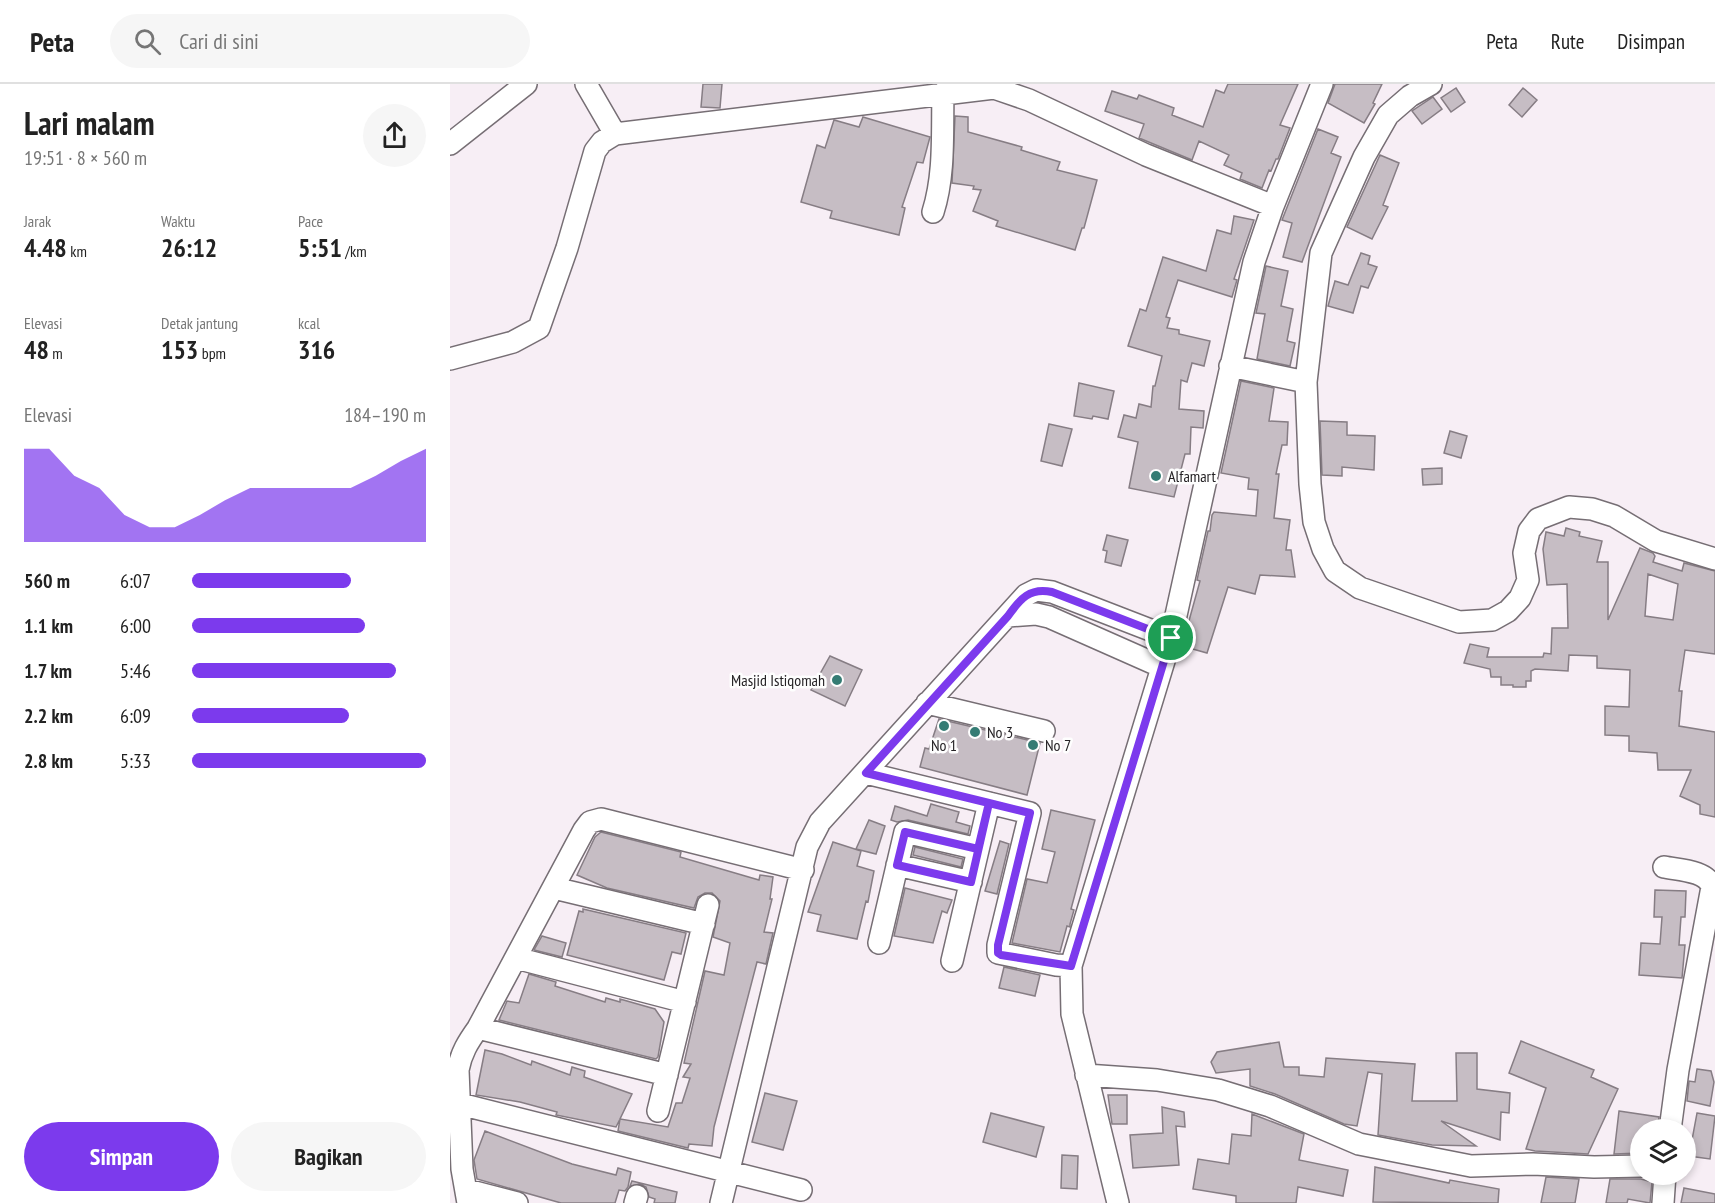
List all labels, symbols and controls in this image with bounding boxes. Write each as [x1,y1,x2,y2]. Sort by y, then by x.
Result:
search box [110,14,530,68]
text: Peta [30,23,74,60]
icon: search [131,25,164,58]
text: Cari di sini [179,27,259,55]
text: Peta [1486,28,1518,55]
text: Rute [1551,28,1584,55]
text: Disimpan [1617,28,1685,55]
text: Lari malam [24,101,155,144]
button: share [363,104,426,167]
text: 19:51 · 8 × 560 m [24,145,147,171]
text: Jarak [24,211,51,231]
text: Waktu [161,211,195,231]
text: Pace [298,211,323,231]
text: 4.48 [24,231,67,264]
text: 26:12 [161,231,217,264]
text: 5:51 [298,231,342,264]
text: km [67,241,87,261]
text: /km [342,241,367,261]
text: Elevasi [24,313,62,333]
text: Detak jantung [161,313,238,333]
text: kcal [298,313,320,333]
text: 48 [24,333,49,366]
text: 153 [161,333,198,366]
text: 316 [298,333,335,366]
text: m [49,343,63,363]
text: bpm [198,343,226,363]
text: Elevasi [24,402,72,428]
text: 184–190 m [344,402,426,428]
place label: Alfamart [1168,466,1216,486]
marker: Alfamart [1149,469,1163,483]
text: 560 m [24,568,70,594]
text: 6:07 [120,568,151,594]
pin [1145,612,1196,663]
text: 1.1 km [24,613,73,639]
text: 6:00 [120,613,151,639]
icon: arrive [1154,621,1187,654]
text: 1.7 km [24,658,72,684]
text: 5:46 [120,658,151,684]
place label: Masjid Istiqomah [731,670,825,690]
marker: Masjid Istiqomah [830,673,844,687]
text: 2.2 km [24,703,73,729]
text: 6:09 [120,703,151,729]
marker: No 1 [937,719,951,733]
place label: No 3 [987,722,1013,742]
marker: No 3 [968,725,982,739]
place label: No 1 [931,735,957,755]
place label: No 7 [1045,735,1071,755]
marker: No 7 [1026,738,1040,752]
text: 2.8 km [24,748,73,774]
text: 5:33 [120,748,151,774]
map controls [1630,1119,1696,1185]
button: layers [1630,1119,1696,1185]
button: Simpan [24,1122,219,1191]
button: Bagikan [231,1122,426,1191]

